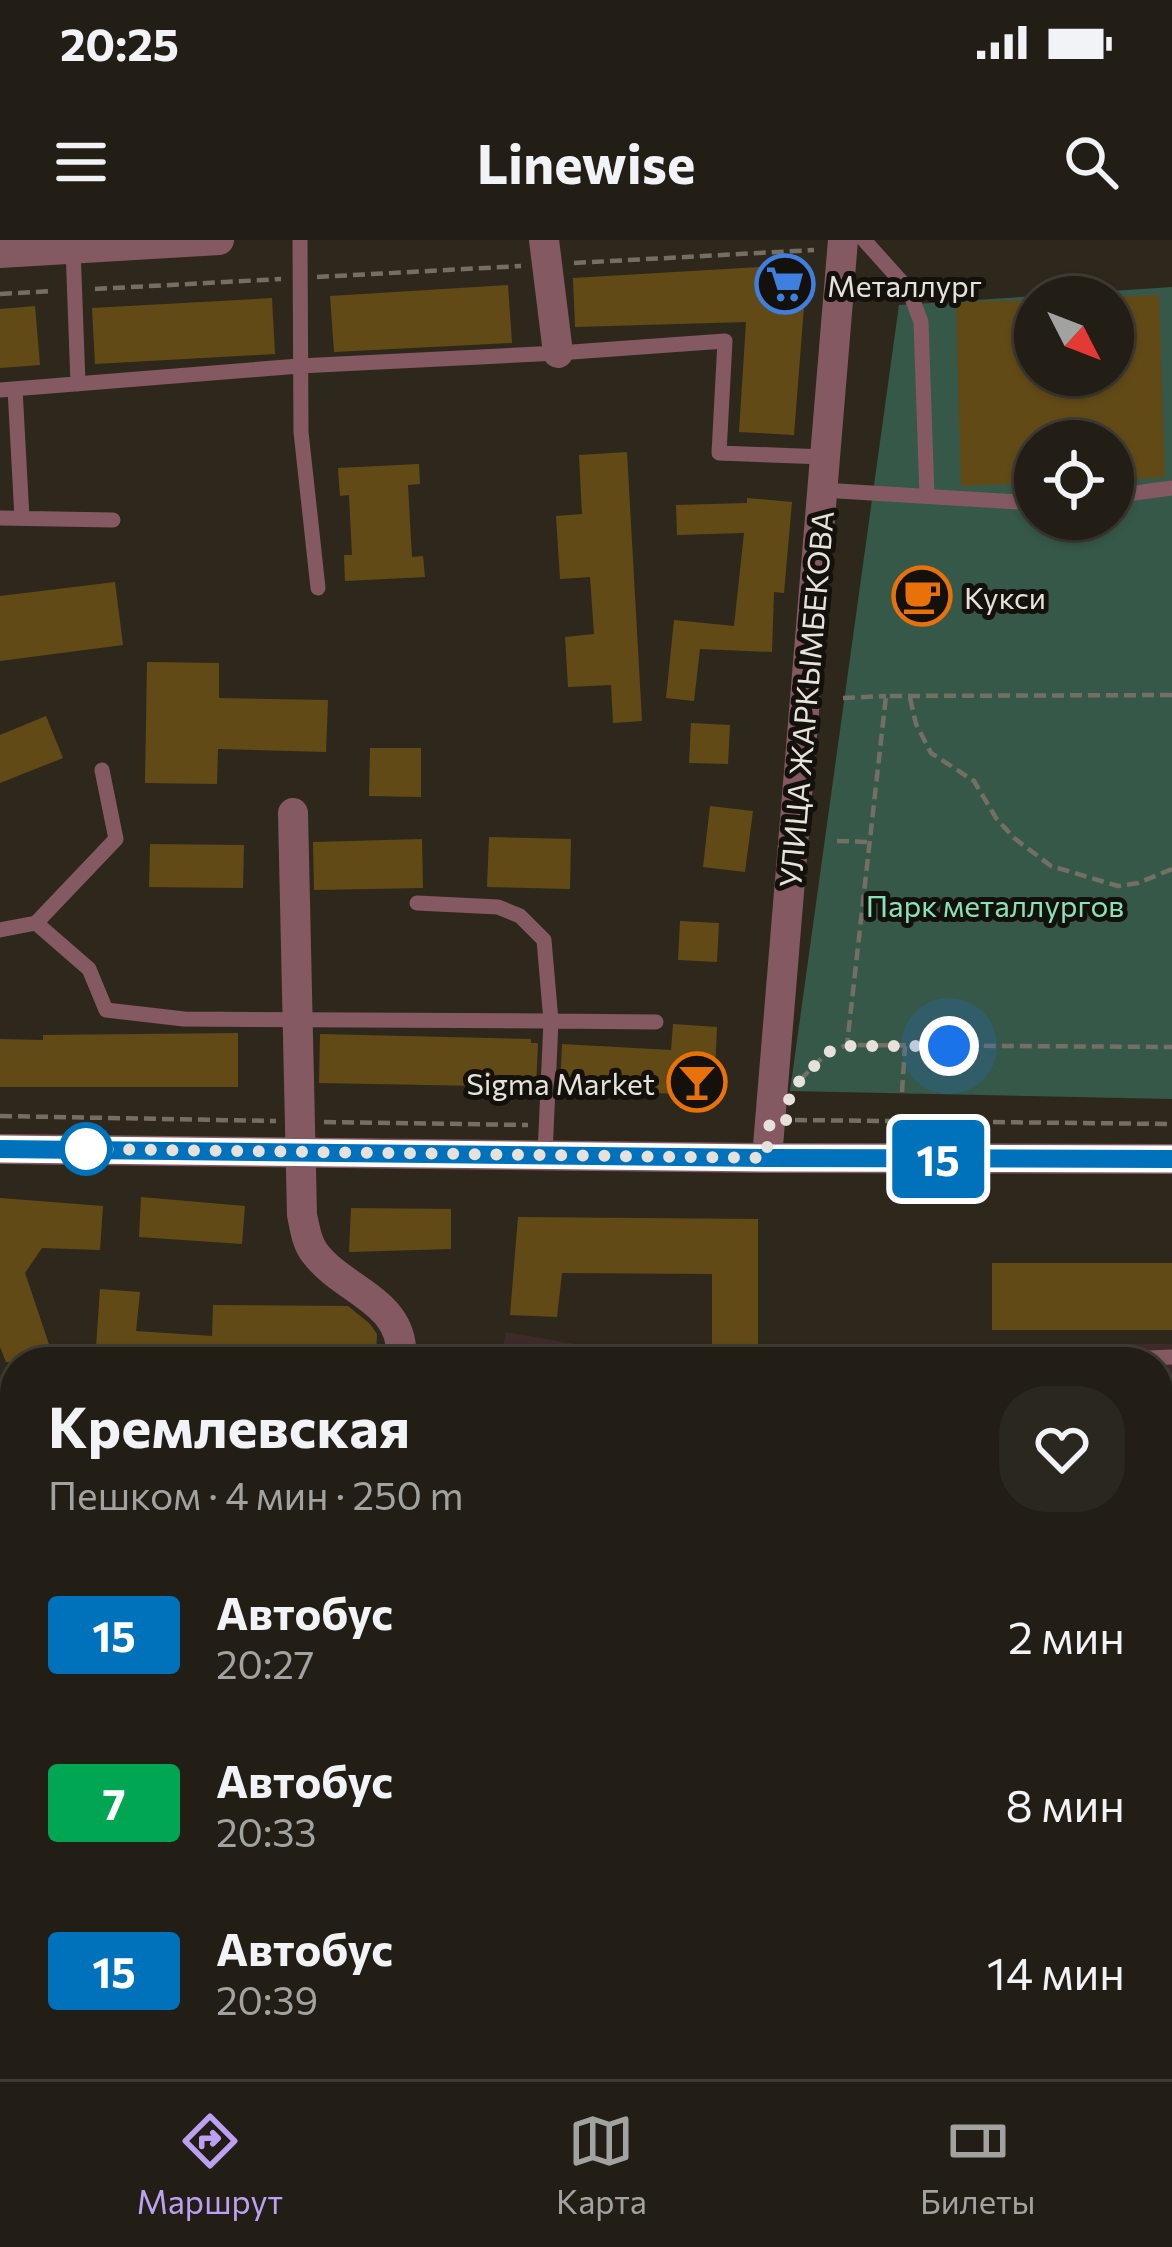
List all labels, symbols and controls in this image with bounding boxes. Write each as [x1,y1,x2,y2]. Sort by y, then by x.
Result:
text: 20:25 [60,15,179,70]
icon: menu [48,129,114,195]
text: Linewise [477,129,695,195]
icon: search [1058,129,1124,195]
supermarket icon: Металлург [754,253,816,315]
place label: Металлург [827,266,982,303]
north arrow [1014,276,1134,396]
map controls [1014,276,1134,540]
button: locate [1014,420,1134,540]
street label: УЛИЦА ЖАРКЫМБЕКОВА [770,509,840,889]
cafe icon: Кукси [891,565,953,627]
place label: Кукси [964,578,1046,615]
park label: Парк металлургов [866,886,1124,923]
your location [919,1016,979,1076]
bar icon: Sigma Market [666,1051,728,1113]
place label: Sigma Market [466,1064,655,1101]
line badge: 15 [884,1120,992,1198]
unlabelled marker [61,1124,111,1174]
text: 15 [916,1133,960,1185]
button: heart [999,1386,1125,1512]
text: Кремлевская [48,1390,410,1460]
text: Пешком · 4 мин · 250 m [48,1470,464,1518]
text: Автобус [216,1584,393,1639]
text: 2 мин [1008,1608,1125,1663]
text: 15 [92,1609,136,1661]
text: 20:27 [216,1639,314,1687]
text: Автобус [216,1752,393,1807]
text: 8 мин [1006,1776,1125,1831]
text: 7 [102,1777,126,1829]
text: 20:33 [216,1807,317,1855]
text: Автобус [216,1920,393,1975]
text: 14 мин [987,1944,1125,1999]
text: 15 [92,1945,136,1997]
text: 20:39 [216,1975,318,2023]
tab: Маршрут [136,2108,283,2221]
tab: Карта [556,2108,647,2221]
tab: Билеты [920,2108,1035,2221]

